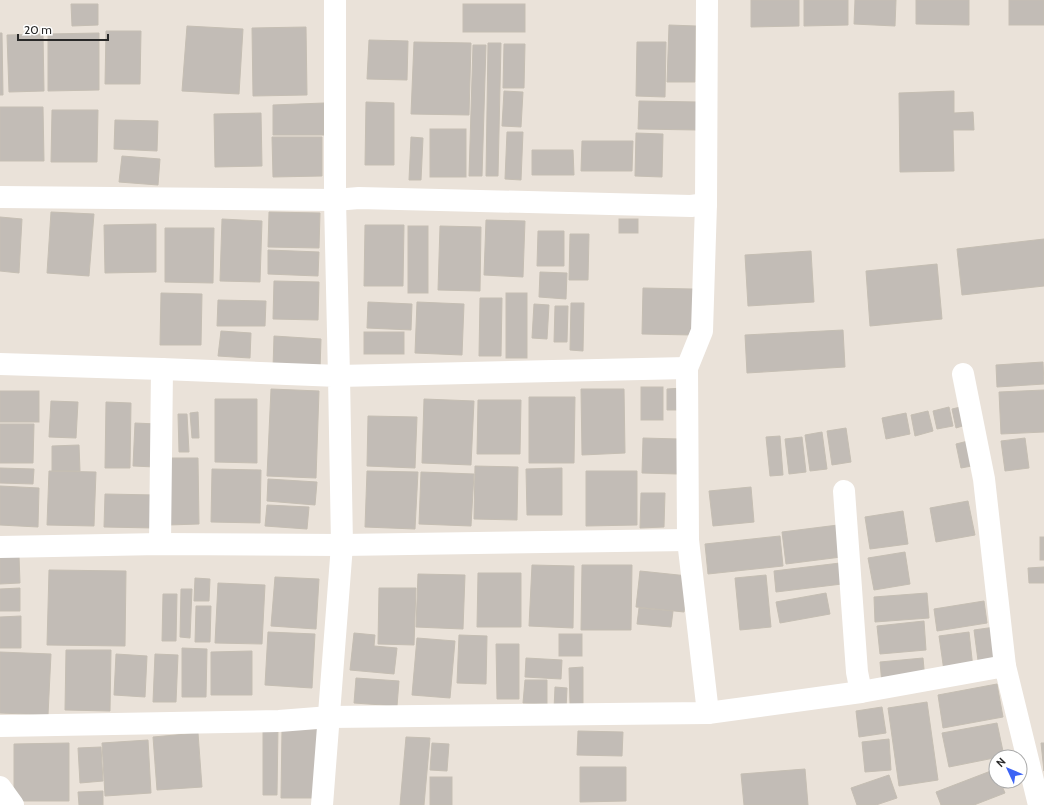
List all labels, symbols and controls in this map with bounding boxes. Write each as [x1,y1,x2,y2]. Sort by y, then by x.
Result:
scale bar [18,16,108,42]
text: 20 m [24,22,52,37]
north arrow [988,749,1028,789]
text: N [993,754,1009,770]

